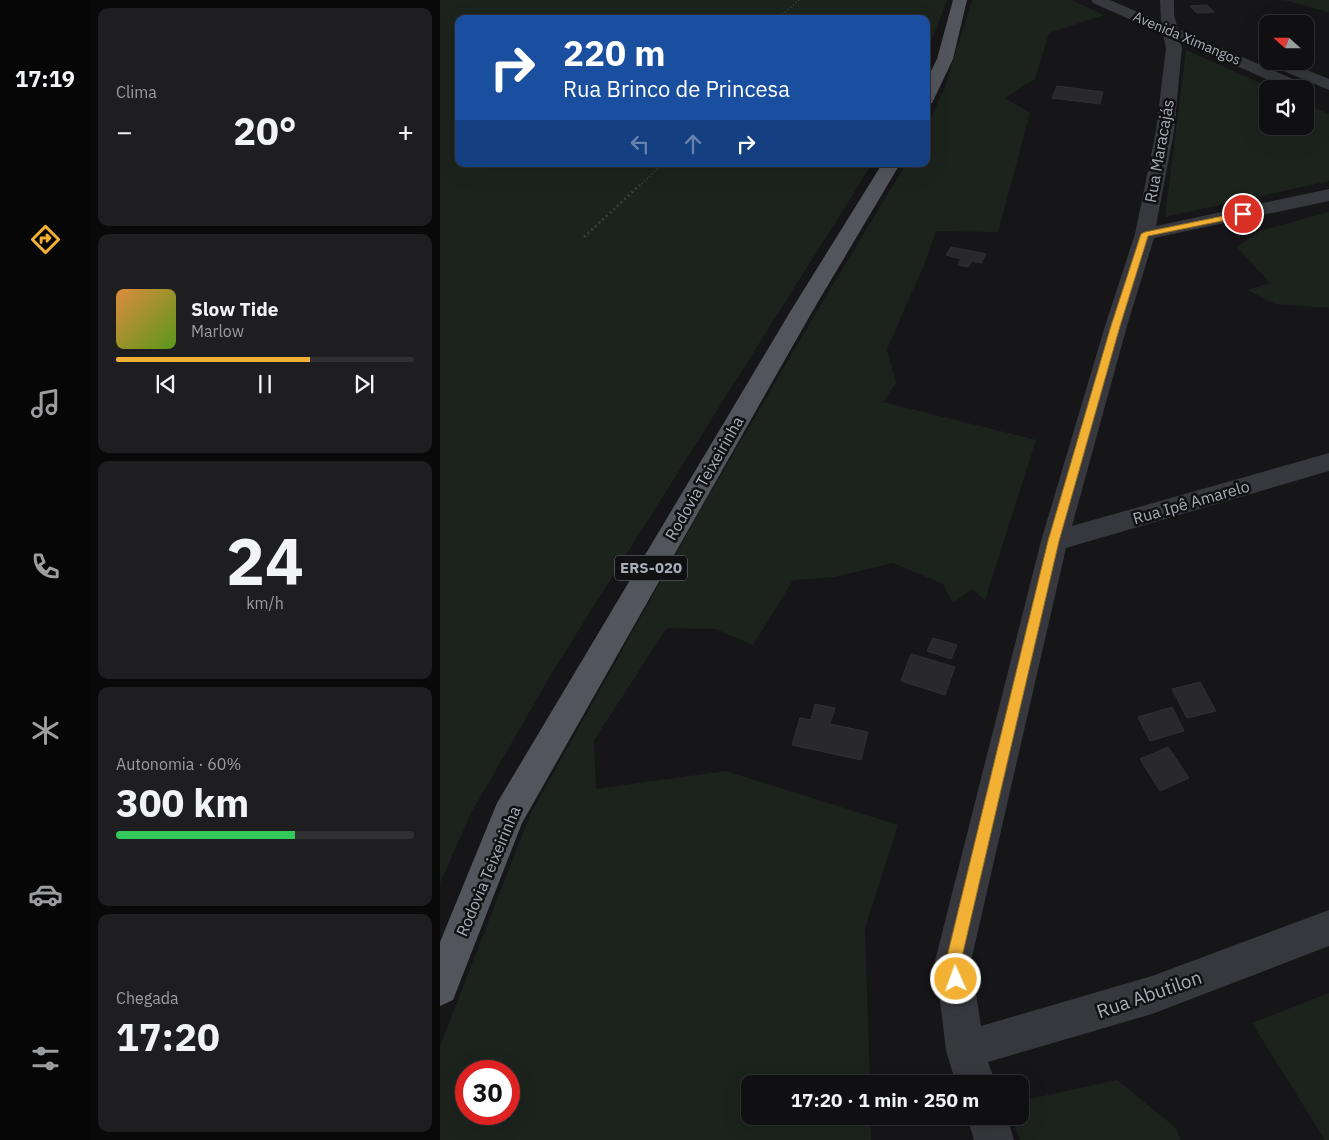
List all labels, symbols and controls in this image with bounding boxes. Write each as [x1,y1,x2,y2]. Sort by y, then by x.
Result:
street label: Avenida Ximangos [1130,7,1244,69]
north arrow [1259,15,1314,70]
map controls [1259,15,1314,135]
text: 220 m [563,30,666,76]
icon: right [480,35,545,100]
text: 17:19 [15,64,75,93]
text: Rua Brinco de Princesa [563,74,790,103]
button: sound [1259,80,1314,135]
text: Clima [116,82,157,102]
street label: Rua Maracajás [1140,98,1178,204]
text: 20° [233,106,297,155]
text: − [116,113,133,150]
text: + [397,113,414,150]
icon: left [626,130,654,158]
icon: ahead [679,130,707,158]
icon: right [732,130,760,158]
pin [1222,193,1264,235]
icon: arrive [1229,200,1257,228]
icon: directions [28,222,63,257]
text: Slow Tide [191,297,278,321]
text: Marlow [191,321,244,341]
icon: previous [152,370,180,398]
icon: pause [251,370,279,398]
icon: next [350,370,378,398]
icon: music [28,386,63,421]
street label: Rodovia Teixeirinha [660,412,748,543]
street label: Rua Ipê Amarelo [1130,476,1252,528]
text: 24 [226,518,304,603]
icon: phone [28,549,63,584]
road number: ERS-020 [615,556,687,580]
text: km/h [246,593,284,613]
icon: climate [28,713,63,748]
text: Autonomia · 60% [116,754,241,774]
text: 300 km [116,778,249,827]
street label: Rodovia Teixeirinha [452,802,525,939]
icon: car [28,877,63,912]
position arrow [929,952,981,1004]
street label: Rua Abutilon [1093,965,1205,1023]
text: Chegada [116,988,179,1008]
text: 17:20 [116,1012,220,1061]
icon: filters [28,1041,63,1076]
speed limit sign: 30 [455,1060,520,1125]
text: 17:20 · 1 min · 250 m [791,1088,979,1112]

